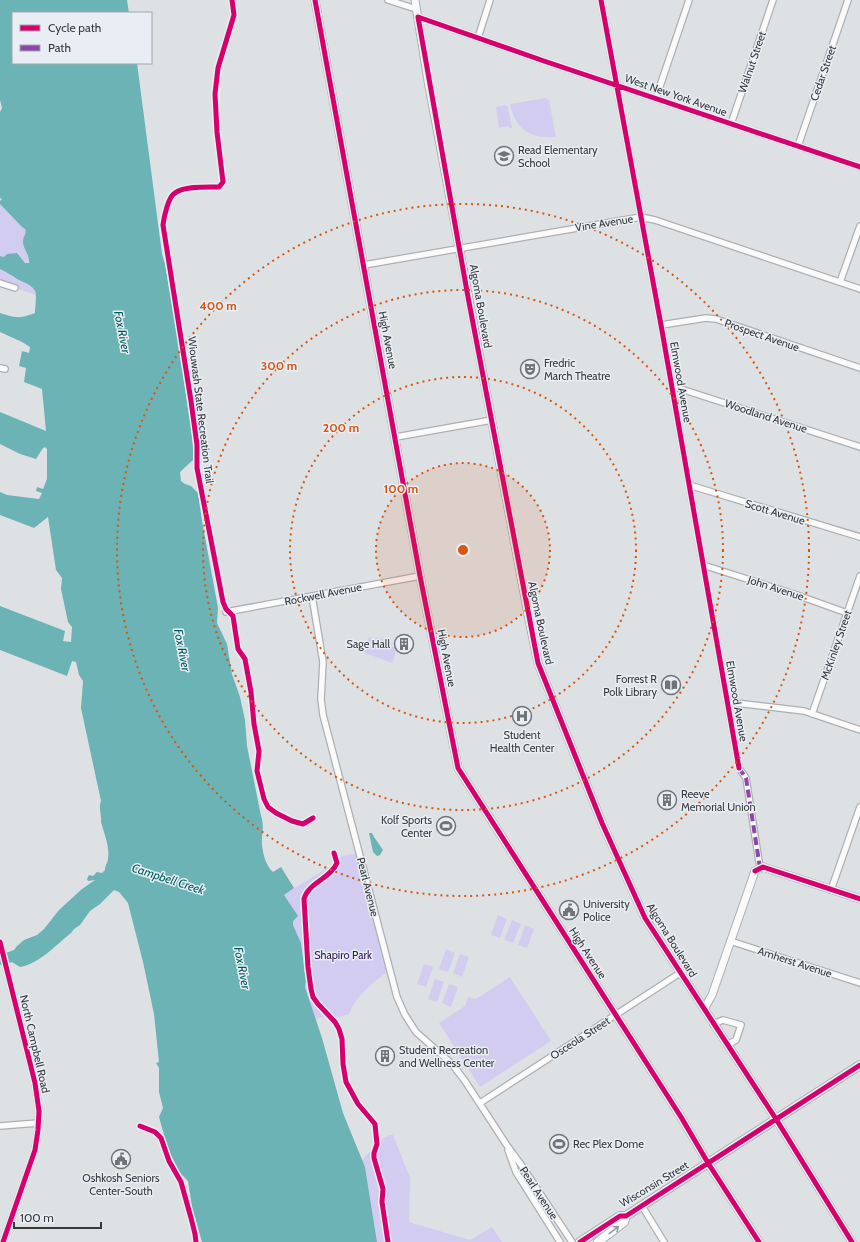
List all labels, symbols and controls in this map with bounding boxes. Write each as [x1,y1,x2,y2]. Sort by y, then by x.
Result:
legend [12,12,152,64]
text: Cycle path [48,20,101,35]
street label: Walnut Street [735,29,769,95]
text: Path [48,40,71,55]
street label: Cedar Street [807,43,839,103]
street label: West New York Avenue [623,71,729,119]
place label: Read Elementary School [518,143,598,170]
school or university icon: Read Elementary School [493,145,515,167]
street label: Vine Avenue [574,211,634,235]
street label: Algoma Boulevard [467,263,495,349]
text: 400 m [199,298,237,313]
water label: Fox River [111,309,134,356]
street label: High Avenue [376,310,401,371]
street label: Prospect Avenue [723,316,801,354]
street label: Wiouwash State Recreation Trail [185,336,217,485]
street label: Elmwood Avenue [667,341,695,424]
place label: Fredric March Theatre [544,356,611,383]
text: 300 m [261,358,297,373]
theatre icon: Fredric March Theatre [519,358,541,380]
street label: Woodland Avenue [723,396,809,436]
text: 200 m [323,420,359,435]
text: 100 m [384,481,418,496]
street label: Scott Avenue [743,496,807,528]
centre of rings [456,543,470,557]
street label: John Avenue [745,572,806,604]
street label: Rockwell Avenue [283,580,363,608]
street label: Algoma Boulevard [525,580,557,666]
street label: McKinley Street [817,608,855,682]
water label: Fox River [171,627,194,674]
street label: High Avenue [435,628,460,689]
building icon: Sage Hall [393,633,415,655]
place label: Sage Hall [347,637,390,651]
street label: Elmwood Avenue [723,660,751,743]
place label: Forrest R Polk Library [603,672,657,699]
library icon: Forrest R Polk Library [660,674,682,696]
hospital icon: Student Health Center [511,705,533,727]
place label: Student Health Center [490,728,555,755]
place label: Reeve Memorial Union [681,787,756,814]
building icon: Reeve Memorial Union [656,789,678,811]
place label: Kolf Sports Center [381,813,433,840]
sports icon: Kolf Sports Center [435,815,457,837]
street label: Pearl Avenue [354,856,382,918]
water label: Campbell Creek [130,860,207,898]
place label: University Police [583,897,630,924]
public building icon: University Police [558,899,580,921]
street label: Algoma Boulevard [644,900,700,980]
street label: High Avenue [566,925,610,982]
street label: Amherst Avenue [756,943,834,981]
water label: Fox River [231,945,254,992]
park label: Shapiro Park [314,948,372,962]
street label: North Campbell Road [17,994,53,1094]
street label: Osceola Street [548,1013,613,1062]
place label: Student Recreation and Wellness Center [399,1043,495,1070]
building icon: Student Recreation and Wellness Center [374,1045,396,1067]
sports icon: Rec Plex Dome [548,1133,570,1155]
place label: Rec Plex Dome [573,1137,644,1151]
public building icon: Oshkosh Seniors Center-South [110,1148,132,1170]
street label: Wisconsin Street [617,1158,691,1210]
street label: Pearl Avenue [517,1164,562,1222]
place label: Oshkosh Seniors Center-South [82,1171,160,1198]
scale bar [14,1204,101,1230]
text: 100 m [20,1210,54,1225]
one-way arrow [608,1226,619,1234]

